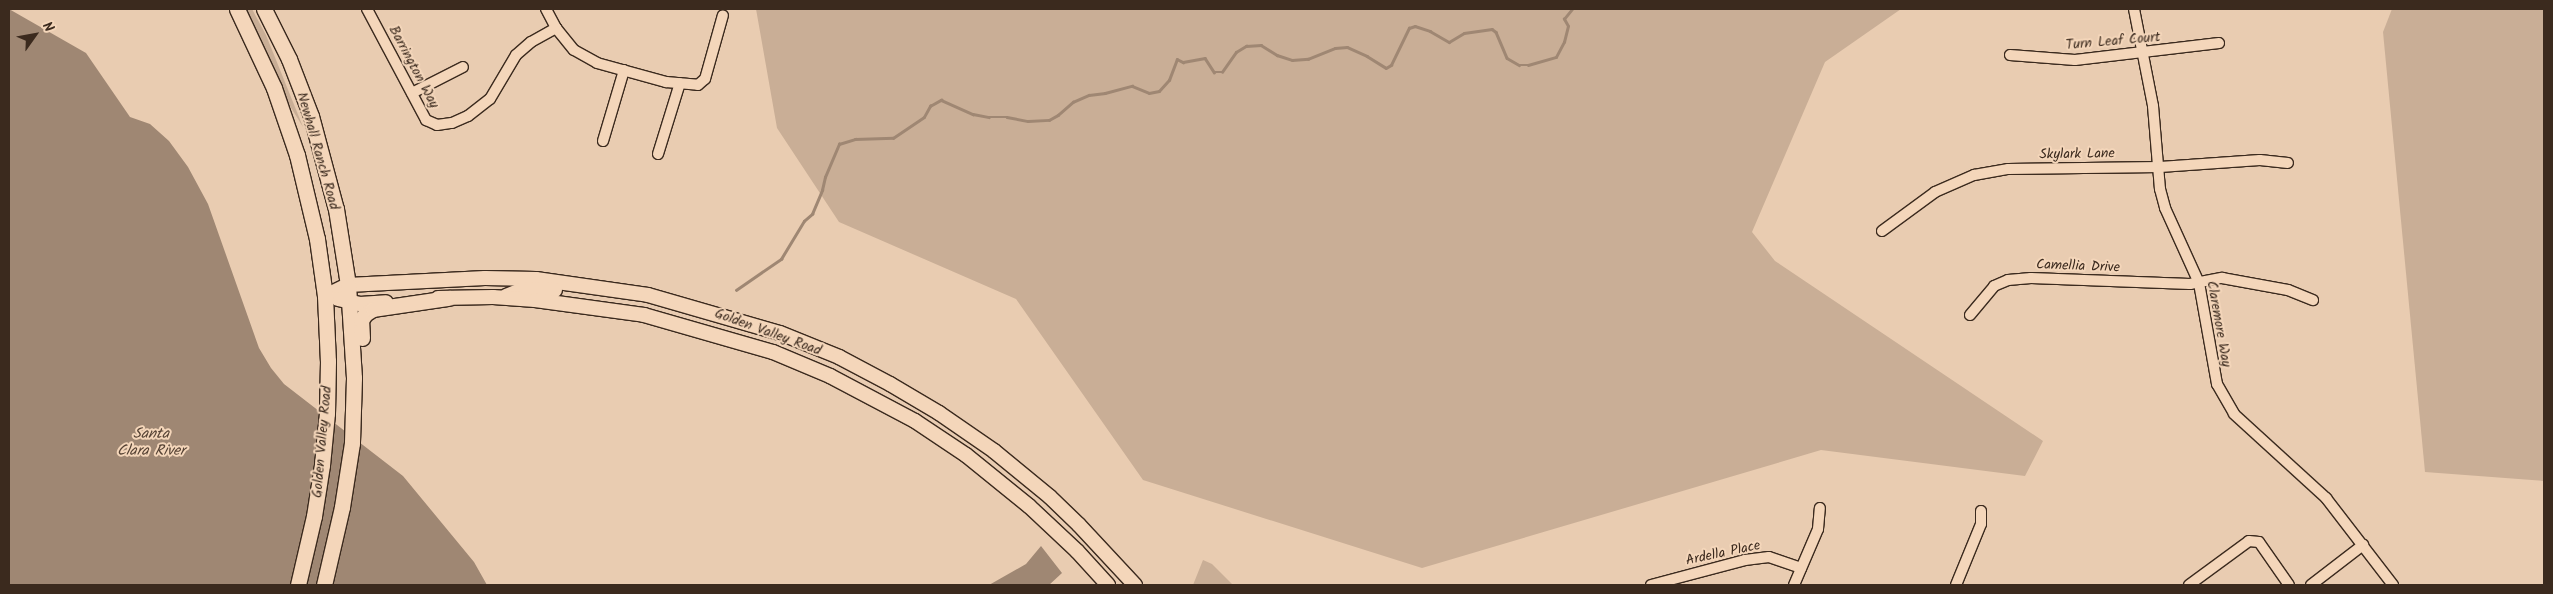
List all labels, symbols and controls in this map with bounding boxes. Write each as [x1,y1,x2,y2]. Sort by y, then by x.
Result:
north arrow [10,10,60,60]
text: N [36,17,59,37]
street label: Barrington Way [385,23,443,111]
street label: Turn Leaf Court [2065,28,2161,54]
street label: Newhall Ranch Road [293,90,343,212]
street label: Skylark Lane [2039,145,2115,163]
street label: Camellia Drive [2036,256,2120,276]
street label: Claremore Way [2203,279,2235,369]
street label: Golden Valley Road [712,305,824,359]
street label: Golden Valley Road [309,385,335,499]
water label: Santa Clara River [117,425,185,460]
street label: Ardella Place [1684,537,1762,569]

